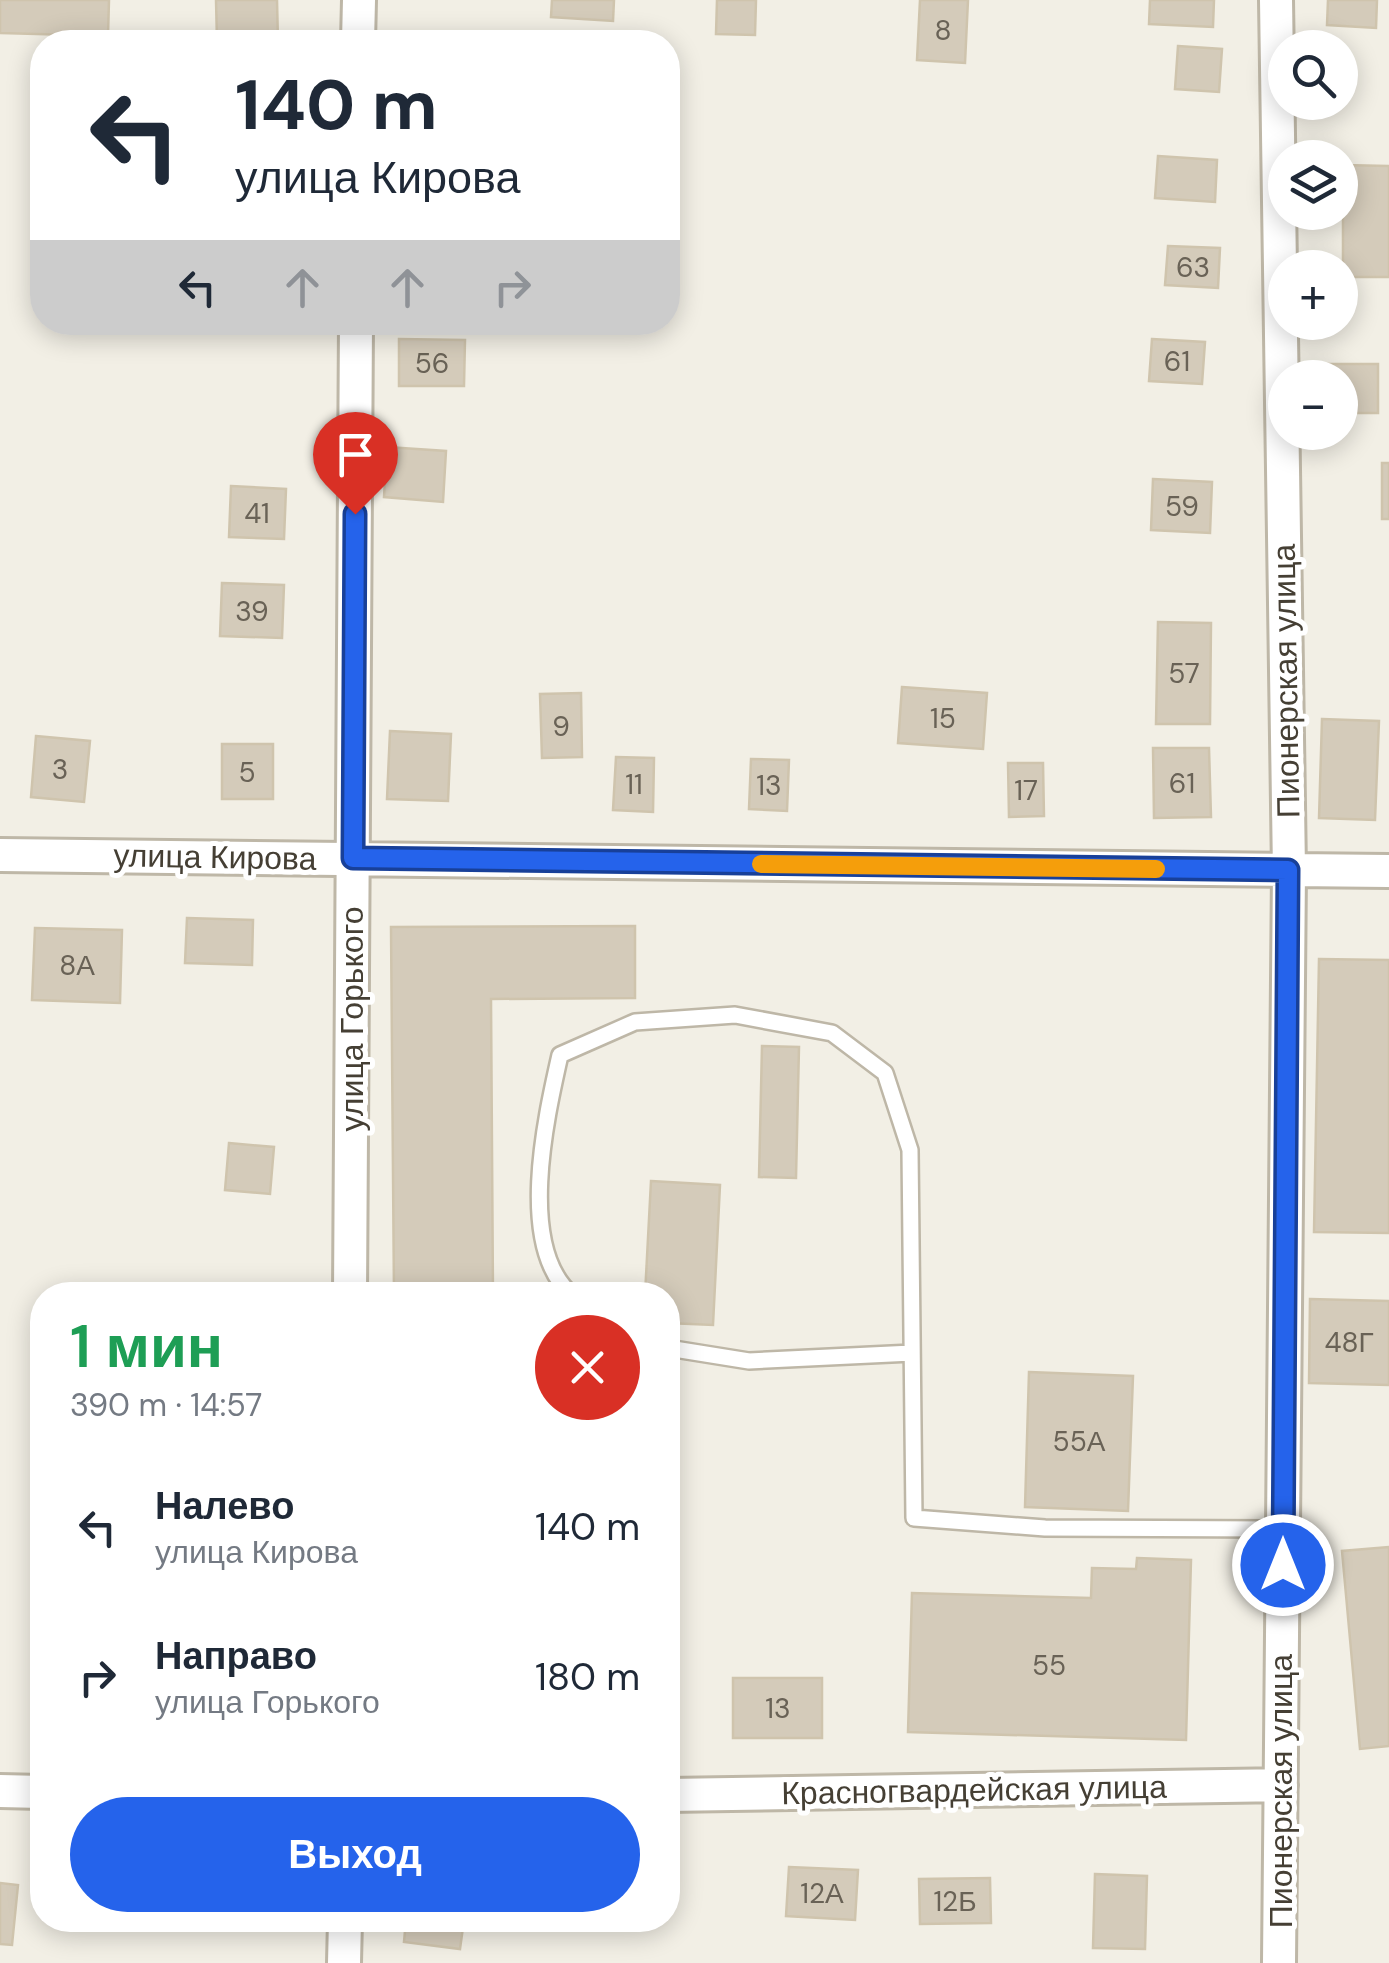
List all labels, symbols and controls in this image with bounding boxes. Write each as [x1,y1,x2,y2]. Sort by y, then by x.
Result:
house number: 8 [934,12,952,49]
map controls [1268,30,1358,450]
button: search [1268,30,1358,120]
text: 140 m [235,60,438,151]
icon: left [70,70,200,200]
button: layers [1268,140,1358,230]
text: улица Кирова [235,148,521,207]
house number: 63 [1176,249,1210,286]
button: + [1268,250,1358,340]
icon: left [170,260,225,315]
icon: ahead [275,260,330,315]
icon: ahead [380,260,435,315]
icon: right [485,260,540,315]
house number: 61 [1164,343,1190,380]
house number: 56 [415,345,449,382]
button: − [1268,360,1358,450]
pin [313,412,398,515]
icon: arrive [328,427,383,482]
house number: 59 [1165,488,1199,525]
house number: 41 [244,495,270,532]
street label: Пионерская улица [1263,543,1309,818]
house number: 39 [235,593,269,630]
house number: 57 [1168,655,1200,692]
house number: 15 [930,700,956,737]
house number: 9 [552,708,570,745]
house number: 3 [52,751,68,788]
house number: 5 [238,754,256,791]
house number: 61 [1169,765,1195,802]
house number: 11 [625,766,643,803]
house number: 13 [756,767,782,804]
house number: 17 [1014,772,1038,809]
street label: улица Кирова [113,834,317,880]
street label: улица Горького [331,907,373,1131]
house number: 8А [59,947,95,984]
text: 1 мин [70,1307,223,1386]
button: close [535,1315,640,1420]
house number: 48Г [1324,1324,1374,1361]
text: 390 m · 14:57 [70,1384,262,1426]
house number: 55А [1053,1423,1106,1460]
text: Налево [155,1481,294,1531]
icon: left [70,1500,125,1555]
text: 140 m [535,1502,640,1552]
position arrow [1231,1513,1335,1617]
text: улица Кирова [155,1531,358,1573]
text: Направо [155,1631,317,1681]
house number: 55 [1032,1647,1066,1684]
icon: right [70,1650,125,1705]
text: 180 m [535,1652,640,1702]
street label: Пионерская улица [1260,1654,1302,1928]
text: улица Горького [155,1681,380,1723]
house number: 13 [765,1690,791,1727]
street label: Красногвардейская улица [781,1766,1167,1814]
button: Выход [70,1797,640,1912]
house number: 12А [800,1875,844,1912]
house number: 12Б [933,1883,977,1920]

